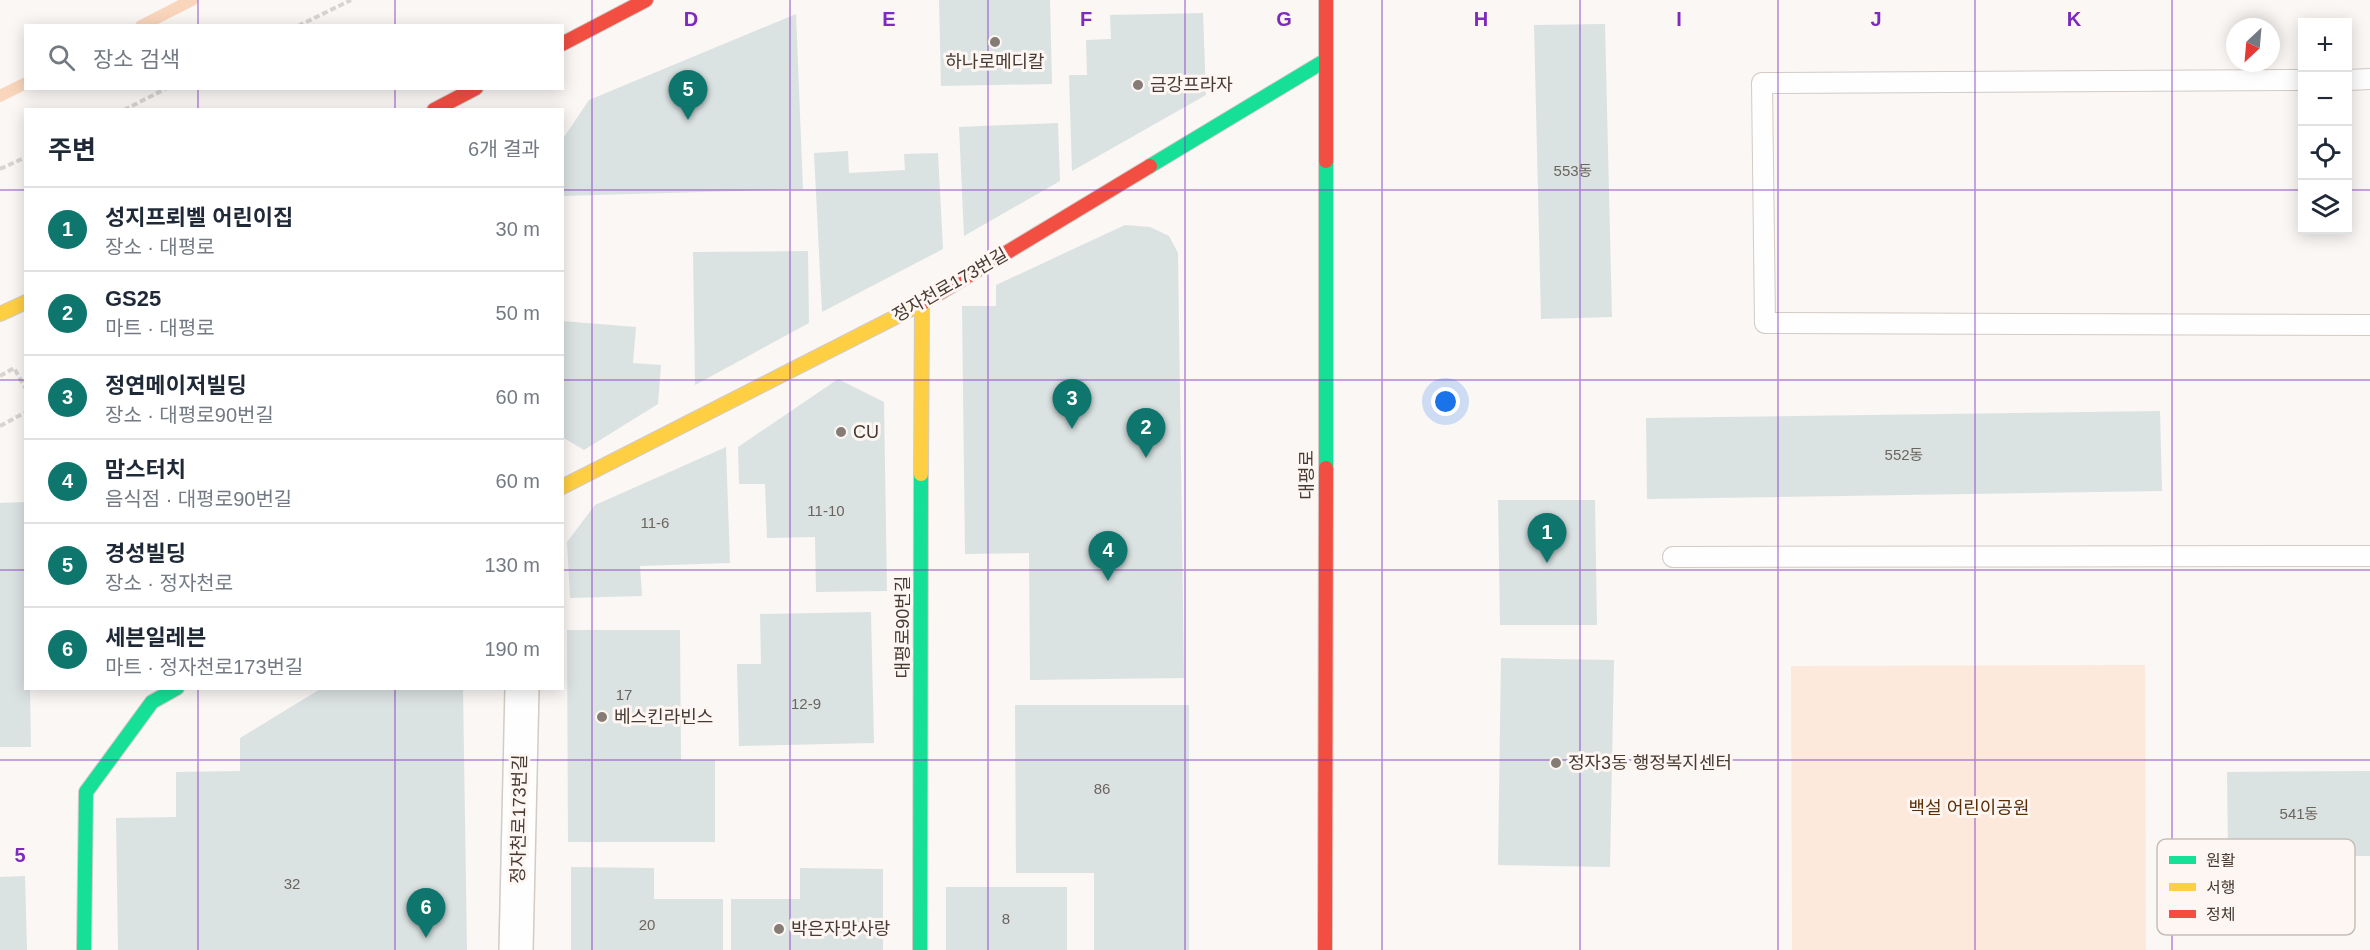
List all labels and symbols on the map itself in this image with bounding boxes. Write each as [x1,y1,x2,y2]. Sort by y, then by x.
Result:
text: D [684,8,698,30]
text: E [882,8,896,30]
text: F [1080,8,1092,30]
text: G [1276,8,1292,30]
text: H [1474,8,1488,30]
text: I [1676,8,1682,30]
text: J [1870,8,1882,30]
text: K [2067,8,2082,30]
north arrow [2226,18,2280,72]
marker: 하나로메디칼 [988,35,1002,49]
place label: 하나로메디칼 [945,52,1045,72]
pin: 5 [668,70,708,120]
place label: 금강프라자 [1150,75,1233,95]
marker: 금강프라자 [1131,78,1145,92]
house number: 553동 [1554,162,1592,179]
street label: 정자천로173번길 [889,244,1011,326]
pin: 3 [1052,380,1092,429]
your location [1431,387,1460,416]
pin: 2 [1126,408,1166,458]
place label: CU [853,422,879,442]
marker: CU [834,425,848,439]
house number: 552동 [1885,446,1923,463]
street label: 대평로 [1297,450,1317,500]
house number: 11-10 [807,502,845,519]
house number: 11-6 [641,514,669,531]
pin: 1 [1528,514,1566,563]
pin: 4 [1088,532,1128,581]
street label: 대평로90번길 [893,576,913,678]
house number: 17 [616,686,632,703]
house number: 12-9 [791,695,821,712]
place label: 베스킨라빈스 [614,707,713,727]
marker: 베스킨라빈스 [595,710,609,724]
place label: 정자3동 행정복지센터 [1568,753,1732,773]
street label: 정자천로173번길 [508,754,530,884]
marker: 정자3동 행정복지센터 [1549,756,1563,770]
house number: 86 [1094,780,1110,797]
park label: 백설 어린이공원 [1909,798,2029,818]
house number: 541동 [2280,805,2318,822]
legend [2157,839,2355,935]
text: 5 [14,844,26,866]
text: 원활 [2206,852,2236,869]
house number: 32 [284,875,300,892]
text: 서행 [2206,879,2235,896]
pin: 6 [406,888,446,938]
text: 정체 [2206,906,2235,923]
house number: 8 [1002,910,1010,927]
house number: 20 [639,916,655,933]
place label: 박은자맛사랑 [791,919,890,939]
marker: 박은자맛사랑 [772,922,786,936]

